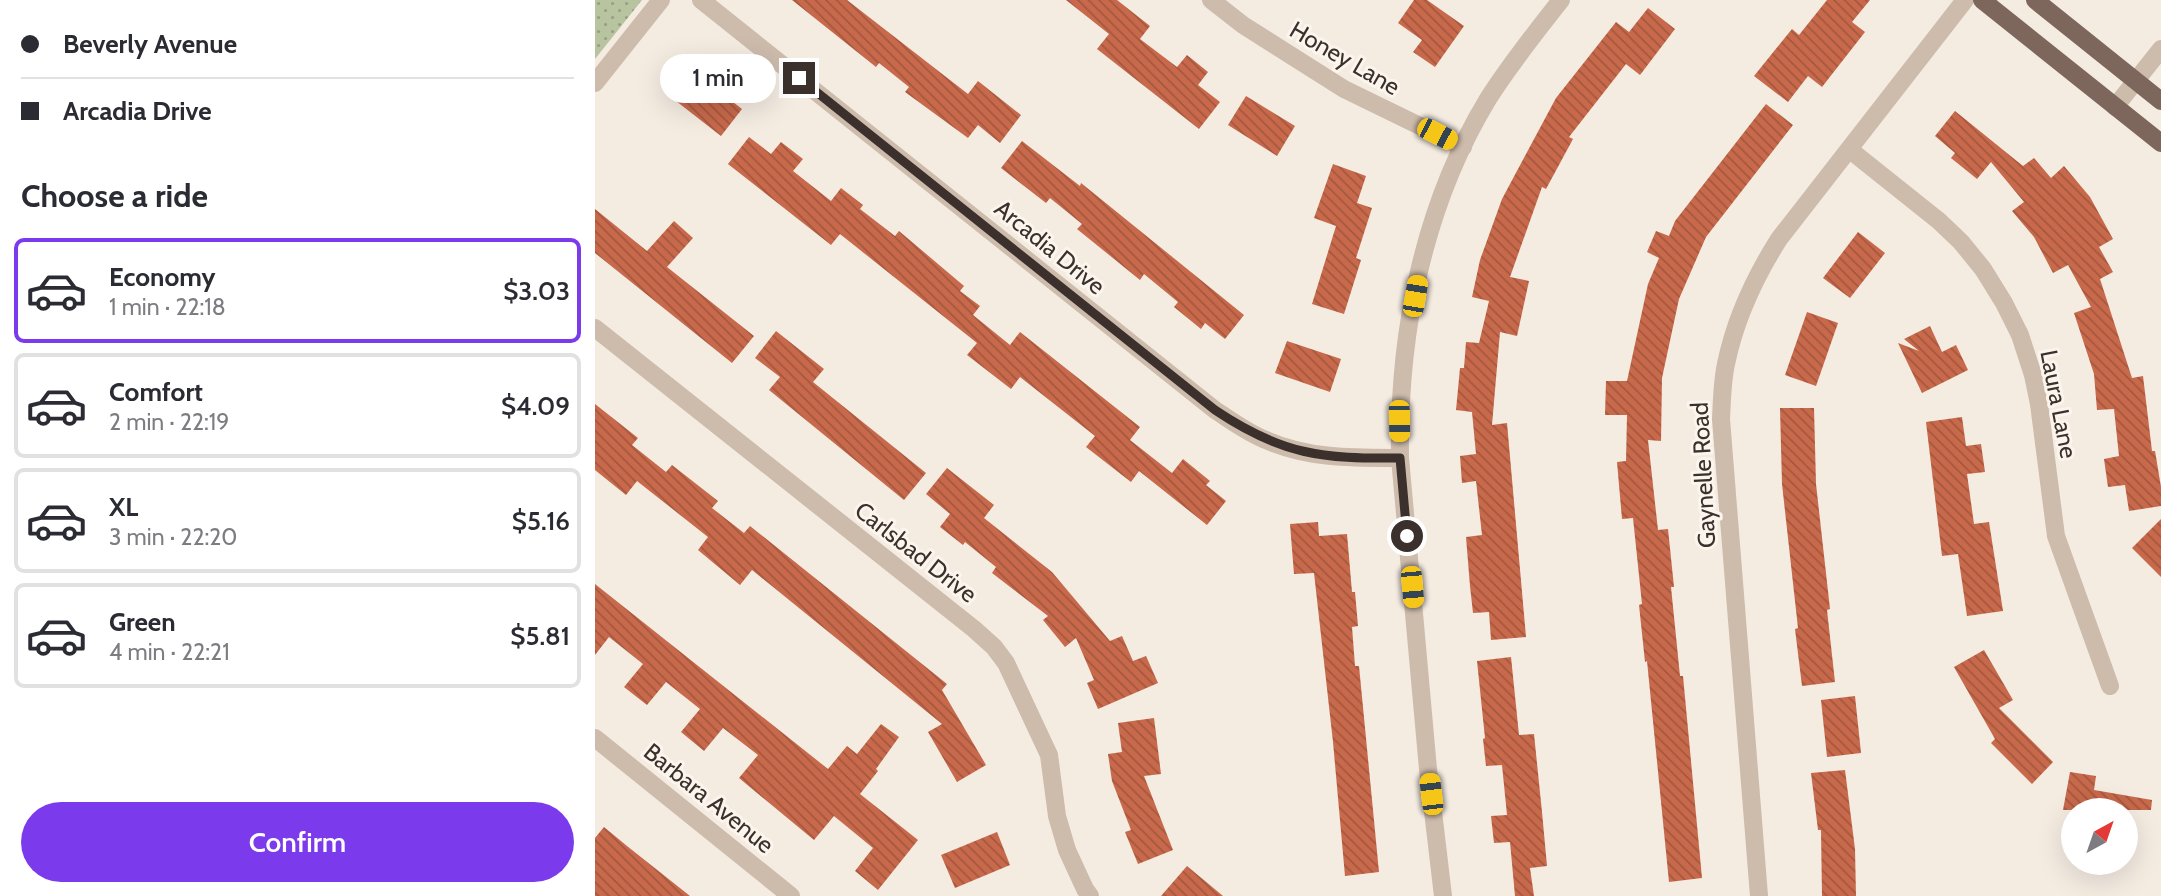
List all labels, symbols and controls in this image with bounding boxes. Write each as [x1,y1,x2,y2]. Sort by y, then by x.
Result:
street label: Honey Lane [1285,15,1405,101]
text: Beverly Avenue [63,28,237,60]
callout: 1 min [659,54,775,102]
route end [783,62,815,94]
text: 1 min [692,64,744,92]
text: Arcadia Drive [63,95,212,127]
car [1414,115,1461,153]
text: Choose a ride [21,176,208,215]
street label: Arcadia Drive [989,194,1111,300]
icon: car [25,259,88,322]
text: Economy [109,261,215,293]
car [1402,273,1429,319]
text: $3.03 [503,275,570,307]
text: 1 min · 22:18 [109,293,226,321]
street label: Laura Lane [2034,347,2084,461]
icon: car [25,374,88,437]
text: Comfort [109,376,203,408]
text: $4.09 [501,390,570,422]
car [1389,400,1410,442]
street label: Gaynelle Road [1685,401,1721,549]
text: 2 min · 22:19 [109,408,229,436]
icon: car [25,489,88,552]
text: XL [109,491,138,523]
street label: Carlsbad Drive [849,495,983,609]
text: $5.16 [512,505,570,537]
route start [1391,520,1423,552]
text: 3 min · 22:20 [109,523,237,551]
car [1400,565,1425,609]
icon: car [25,604,88,667]
text: Green [109,606,176,638]
text: $5.81 [510,620,570,652]
text: 4 min · 22:21 [109,638,230,666]
street label: Barbara Avenue [638,737,780,859]
car [1419,772,1444,816]
north arrow [2061,798,2139,875]
map controls [2061,798,2138,875]
button: Confirm [21,802,574,882]

